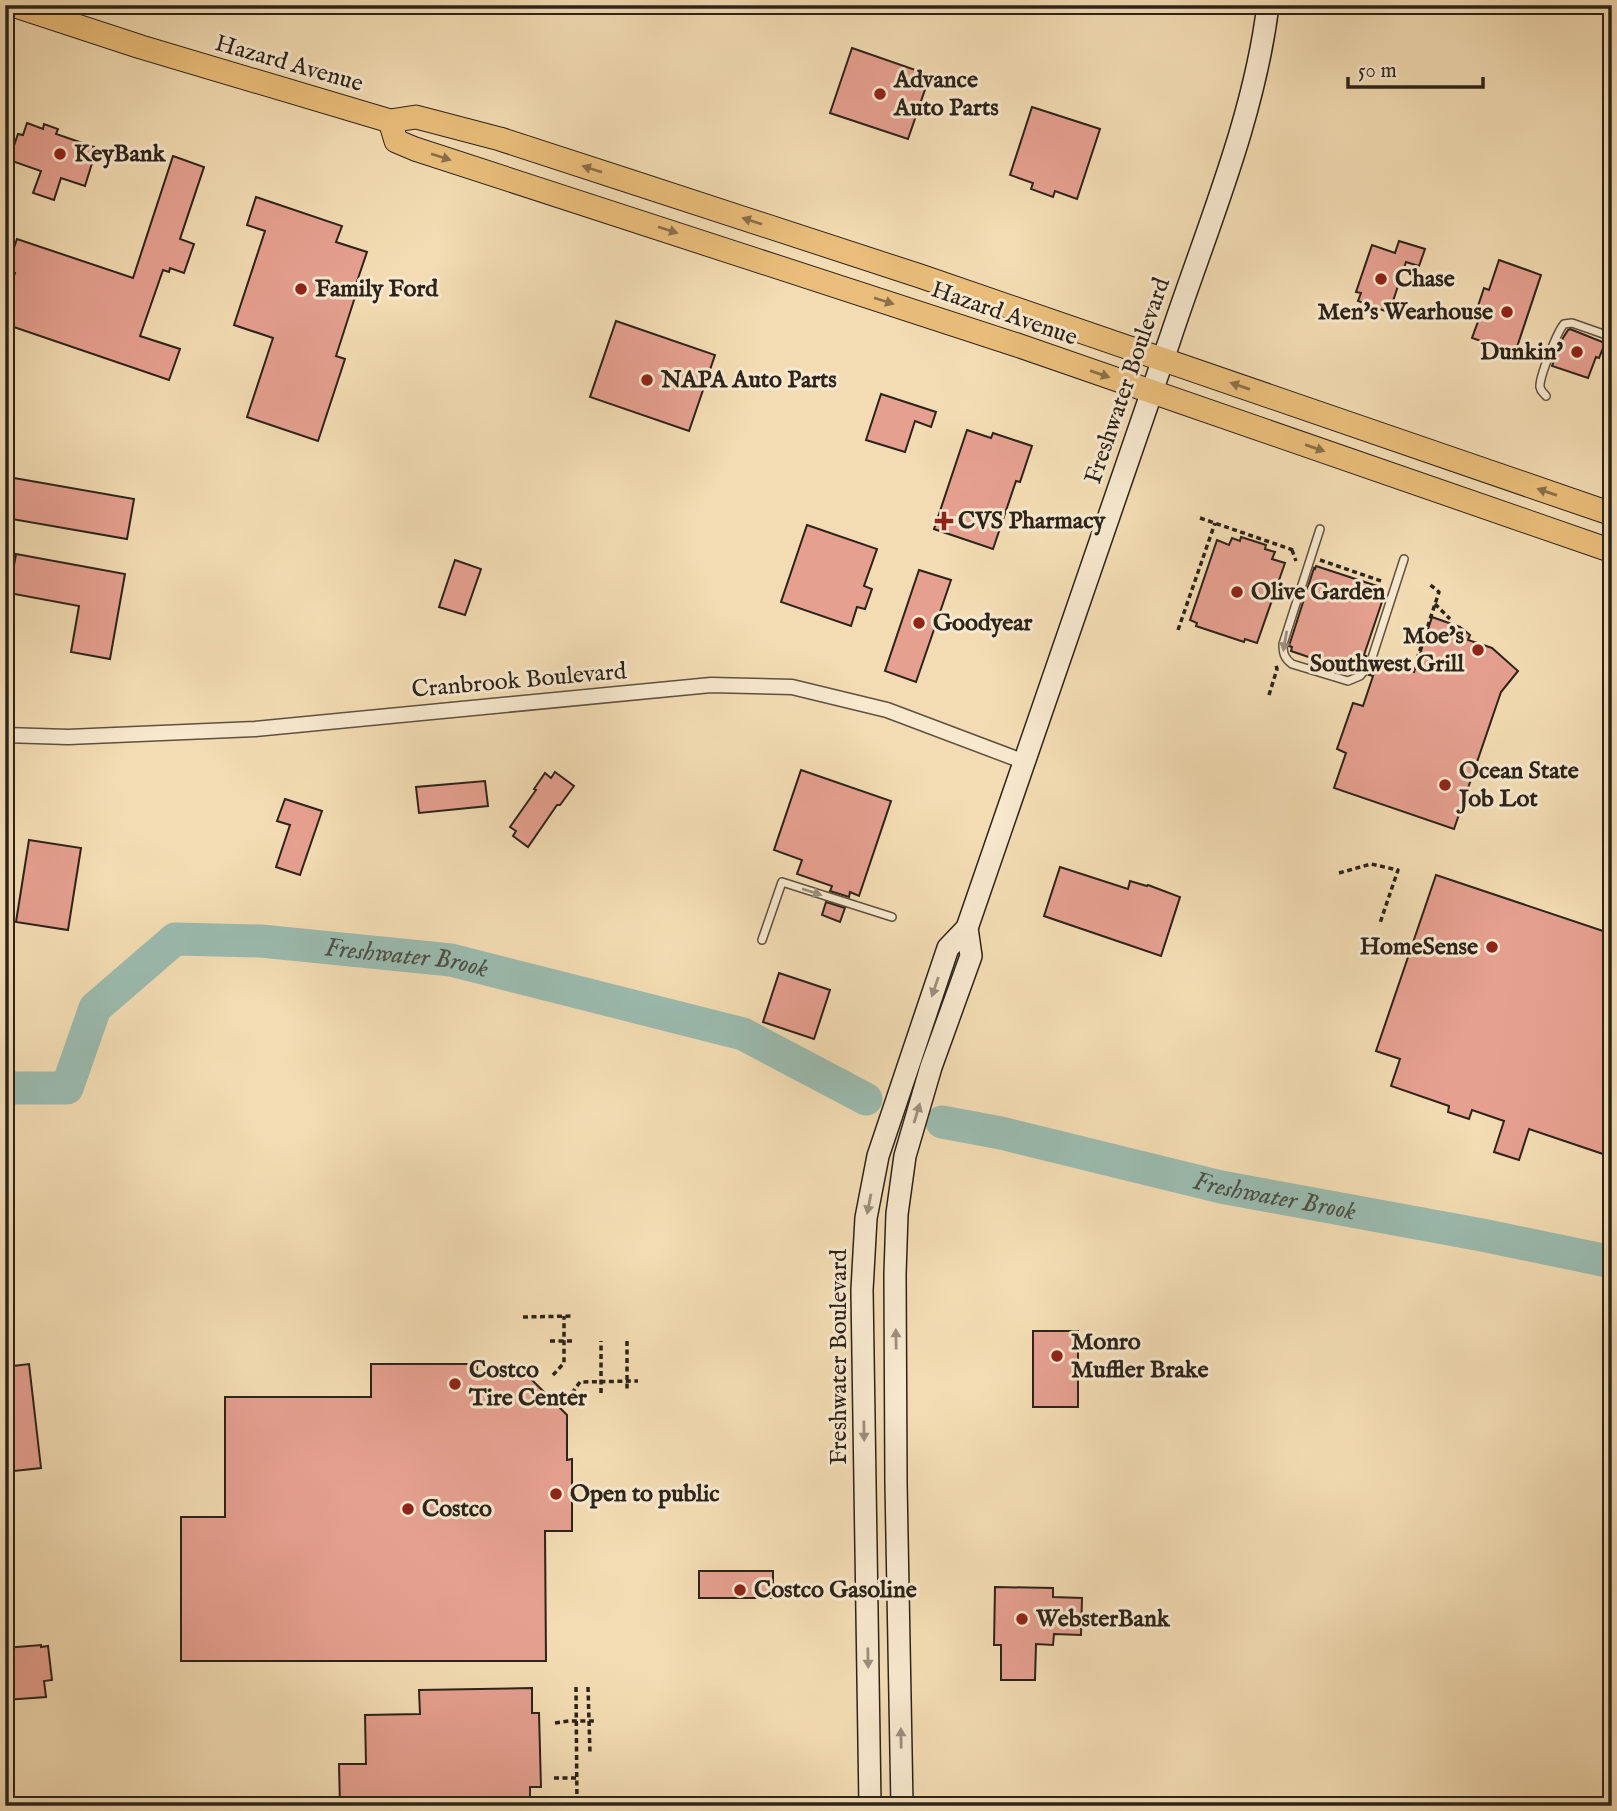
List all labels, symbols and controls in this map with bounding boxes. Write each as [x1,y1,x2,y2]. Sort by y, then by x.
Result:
street label: Hazard Avenue [211,28,367,100]
scale bar [1348,46,1482,90]
text: 50 m [1358,58,1397,85]
place label: Advance Auto Parts [893,65,999,124]
marker: Advance Auto Parts [872,86,888,102]
place label: KeyBank [74,139,167,170]
marker: KeyBank [52,146,68,162]
one-way arrow [430,152,451,163]
one-way arrow [581,163,602,173]
one-way arrow [742,215,763,226]
one-way arrow [658,226,679,236]
place label: Chase [1395,264,1455,295]
marker: Chase [1373,271,1389,287]
place label: Family Ford [315,274,439,305]
street label: Hazard Avenue [927,274,1081,354]
street label: Freshwater Boulevard [1078,274,1178,488]
marker: Family Ford [293,281,309,297]
one-way arrow [874,296,895,307]
place label: Men's Wearhouse [1318,297,1493,328]
marker: Men's Wearhouse [1499,304,1515,320]
place label: Dunkin' [1480,337,1563,368]
marker: Dunkin' [1569,344,1585,360]
place label: NAPA Auto Parts [660,365,837,396]
one-way arrow [1089,369,1110,380]
marker: NAPA Auto Parts [639,372,655,388]
one-way arrow [1229,380,1250,391]
one-way arrow [1304,443,1325,454]
one-way arrow [1537,486,1558,497]
place label: CVS Pharmacy [958,506,1106,537]
marker: CVS Pharmacy [936,513,952,529]
place label: Olive Garden [1251,577,1386,608]
marker: Olive Garden [1229,584,1245,600]
place label: Goodyear [933,608,1033,639]
marker: Goodyear [911,615,927,631]
place label: Moe's Southwest Grill [1310,621,1465,680]
one-way arrow [1279,630,1290,652]
marker: Moe's Southwest Grill [1470,642,1486,658]
street label: Cranbrook Boulevard [410,656,628,706]
place label: Ocean State Job Lot [1456,756,1579,815]
marker: Ocean State Job Lot [1437,777,1453,793]
one-way arrow [802,887,823,898]
water label: Freshwater Brook [323,931,493,986]
place label: HomeSense [1360,932,1478,963]
marker: HomeSense [1484,939,1500,955]
one-way arrow [929,976,940,997]
one-way arrow [913,1103,923,1124]
water label: Freshwater Brook [1190,1164,1359,1228]
one-way arrow [863,1193,874,1215]
street label: Freshwater Boulevard [824,1249,855,1465]
one-way arrow [890,1327,901,1349]
place label: Monro Muffler Brake [1071,1327,1209,1386]
marker: Monro Muffler Brake [1049,1348,1065,1364]
place label: Costco Tire Center [468,1355,587,1414]
marker: Costco Tire Center [447,1376,463,1392]
one-way arrow [858,1420,870,1442]
place label: Open to public [570,1479,720,1510]
marker: Open to public [548,1486,564,1502]
place label: Costco [422,1494,492,1525]
marker: Costco [400,1501,416,1517]
place label: Costco Gasoline [754,1575,917,1606]
marker: Costco Gasoline [732,1582,748,1598]
place label: WebsterBank [1035,1604,1171,1635]
marker: WebsterBank [1014,1611,1030,1627]
one-way arrow [862,1648,874,1670]
one-way arrow [895,1726,907,1748]

